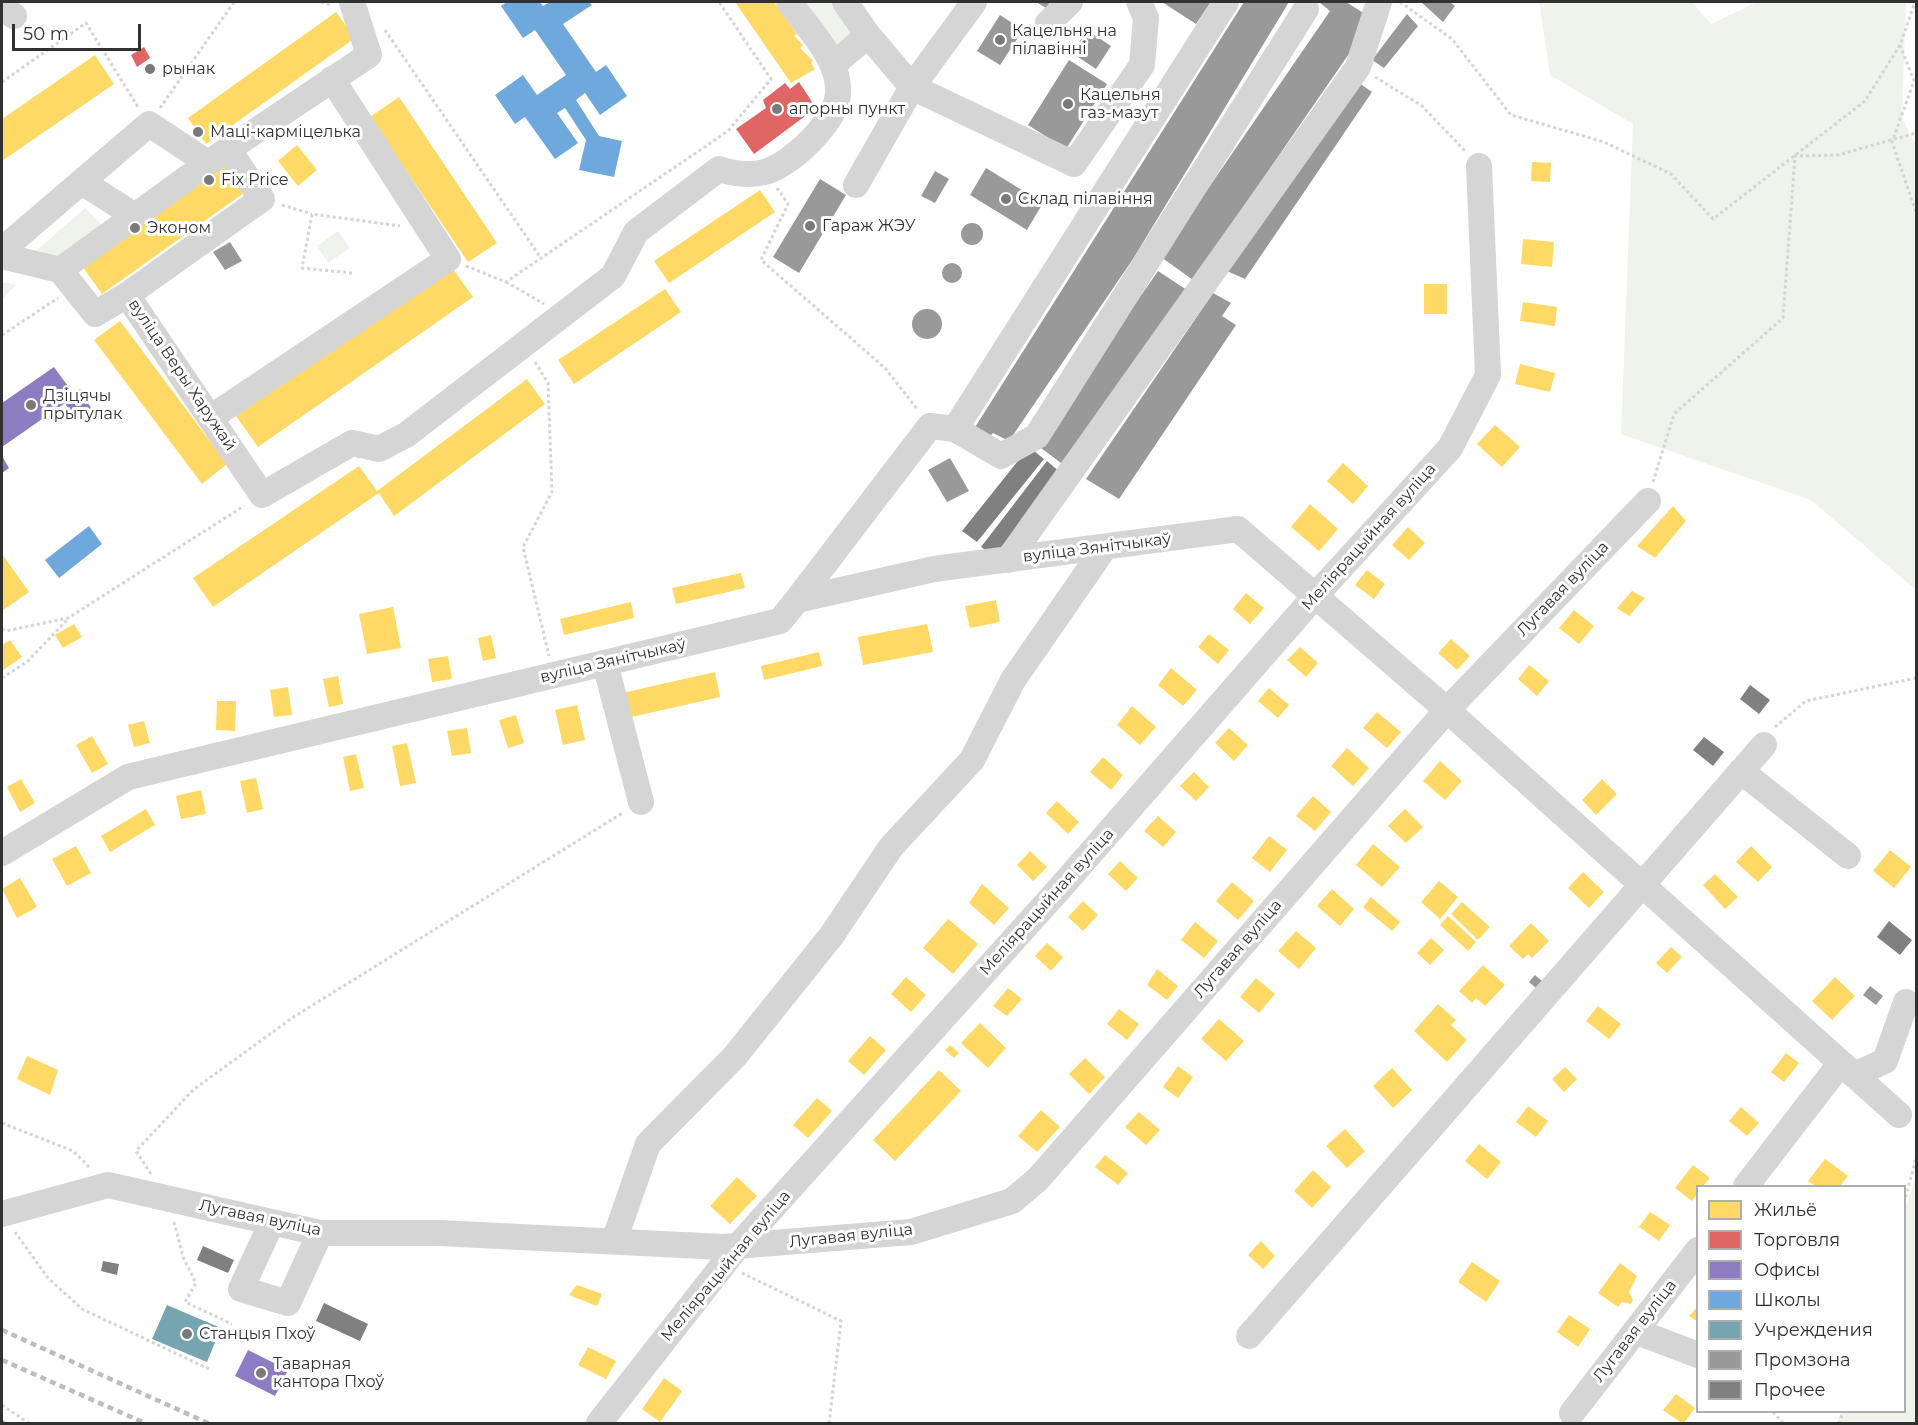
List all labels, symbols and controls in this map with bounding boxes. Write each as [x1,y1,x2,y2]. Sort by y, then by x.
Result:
scale bar [15,12,144,50]
place label: Кацельня на пілавінні [1012,21,1117,59]
text: 50 m [23,23,69,45]
marker: Кацельня на пілавінні [993,33,1007,47]
place label: рынак [162,59,215,79]
marker: рынак [143,62,157,76]
place label: Кацельня газ-мазут [1080,85,1161,123]
marker: Кацельня газ-мазут [1061,97,1075,111]
place label: апорны пункт [789,99,905,119]
marker: апорны пункт [770,102,784,116]
place label: Маці-карміцелька [210,122,361,142]
marker: Маці-карміцелька [191,125,205,139]
place label: Fix Price [221,170,288,190]
marker: Fix Price [202,173,216,187]
place label: Склад пілавіння [1018,189,1153,209]
marker: Склад пілавіння [999,192,1013,206]
place label: Гараж ЖЭУ [822,216,916,236]
place label: Эконом [147,218,211,238]
marker: Гараж ЖЭУ [803,219,817,233]
marker: Эконом [128,221,142,235]
street label: вуліца Веры Харужай [124,295,240,455]
place label: Дзіцячы прытулак [43,386,122,424]
marker: Дзіцячы прытулак [24,398,38,412]
street label: Меліярацыйная вуліца [1298,460,1440,614]
street label: вуліца Зянітчыкаў [1022,529,1172,567]
street label: Лугавая вуліца [1513,538,1613,640]
street label: вуліца Зянітчыкаў [538,635,688,687]
street label: Меліярацыйная вуліца [976,825,1118,979]
street label: Лугавая вуліца [1190,896,1286,1002]
legend [1696,1185,1906,1413]
street label: Меліярацыйная вуліца [657,1187,795,1345]
street label: Лугавая вуліца [197,1196,323,1240]
text: Жильё [1754,1199,1817,1221]
street label: Лугавая вуліца [788,1220,914,1252]
text: Торговля [1754,1229,1840,1251]
text: Офисы [1754,1259,1820,1281]
street label: Лугавая вуліца [1589,1276,1681,1386]
text: Школы [1754,1289,1821,1311]
text: Учреждения [1754,1319,1873,1341]
place label: Станцыя Пхоў [199,1324,316,1344]
marker: Станцыя Пхоў [180,1327,194,1341]
text: Промзона [1754,1349,1851,1371]
place label: Таварная кантора Пхоў [273,1354,384,1392]
marker: Таварная кантора Пхоў [254,1366,268,1380]
text: Прочее [1754,1379,1826,1401]

